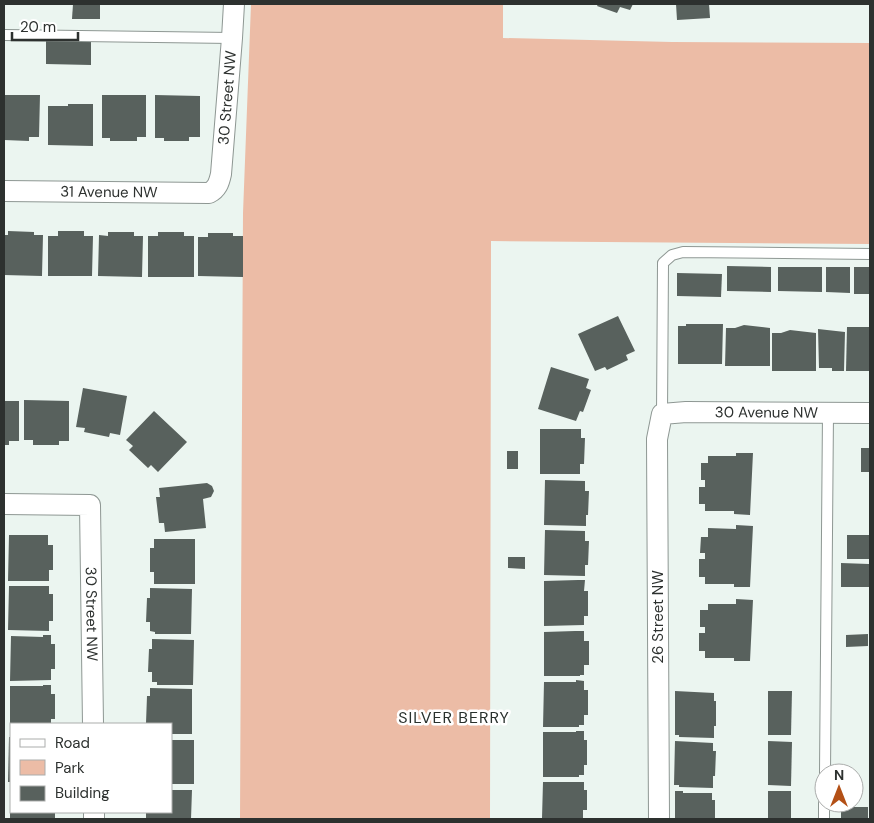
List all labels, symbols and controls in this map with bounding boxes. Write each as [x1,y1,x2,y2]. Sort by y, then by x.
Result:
scale bar [12,10,79,42]
text: 20 m [20,17,56,37]
street label: 30 Street NW [213,49,241,146]
street label: 31 Avenue NW [60,182,158,203]
street label: 30 Avenue NW [715,402,818,423]
street label: 30 Street NW [81,567,102,662]
street label: 26 Street NW [648,570,668,664]
district label: SILVER BERRY [398,707,510,728]
legend [10,723,172,813]
text: Road [55,733,90,753]
text: Park [55,758,85,778]
north arrow [814,763,864,813]
text: N [834,766,844,784]
text: Building [55,783,110,803]

